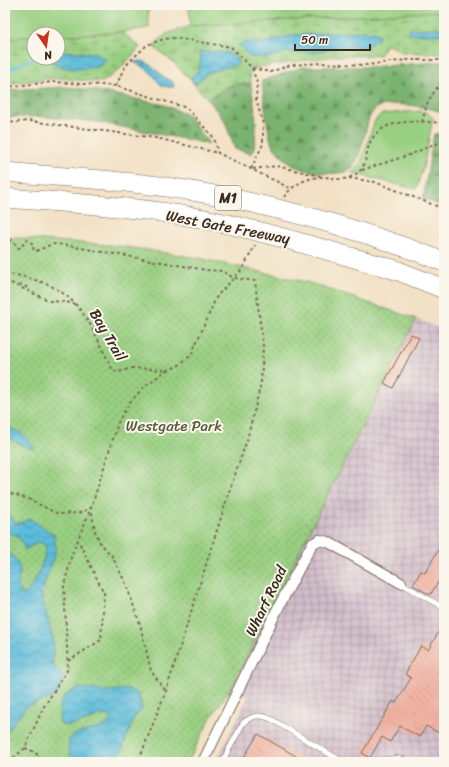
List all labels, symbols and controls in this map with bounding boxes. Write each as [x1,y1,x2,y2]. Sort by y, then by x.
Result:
north arrow [26,26,66,66]
scale bar [295,26,370,52]
text: 50 m [301,29,328,51]
text: N [42,45,55,65]
road number: M1 [215,186,241,210]
street label: West Gate Freeway [164,202,293,252]
street label: Bay Trail [82,304,134,367]
park label: Westgate Park [126,413,222,439]
street label: Wharf Road [238,560,295,641]

